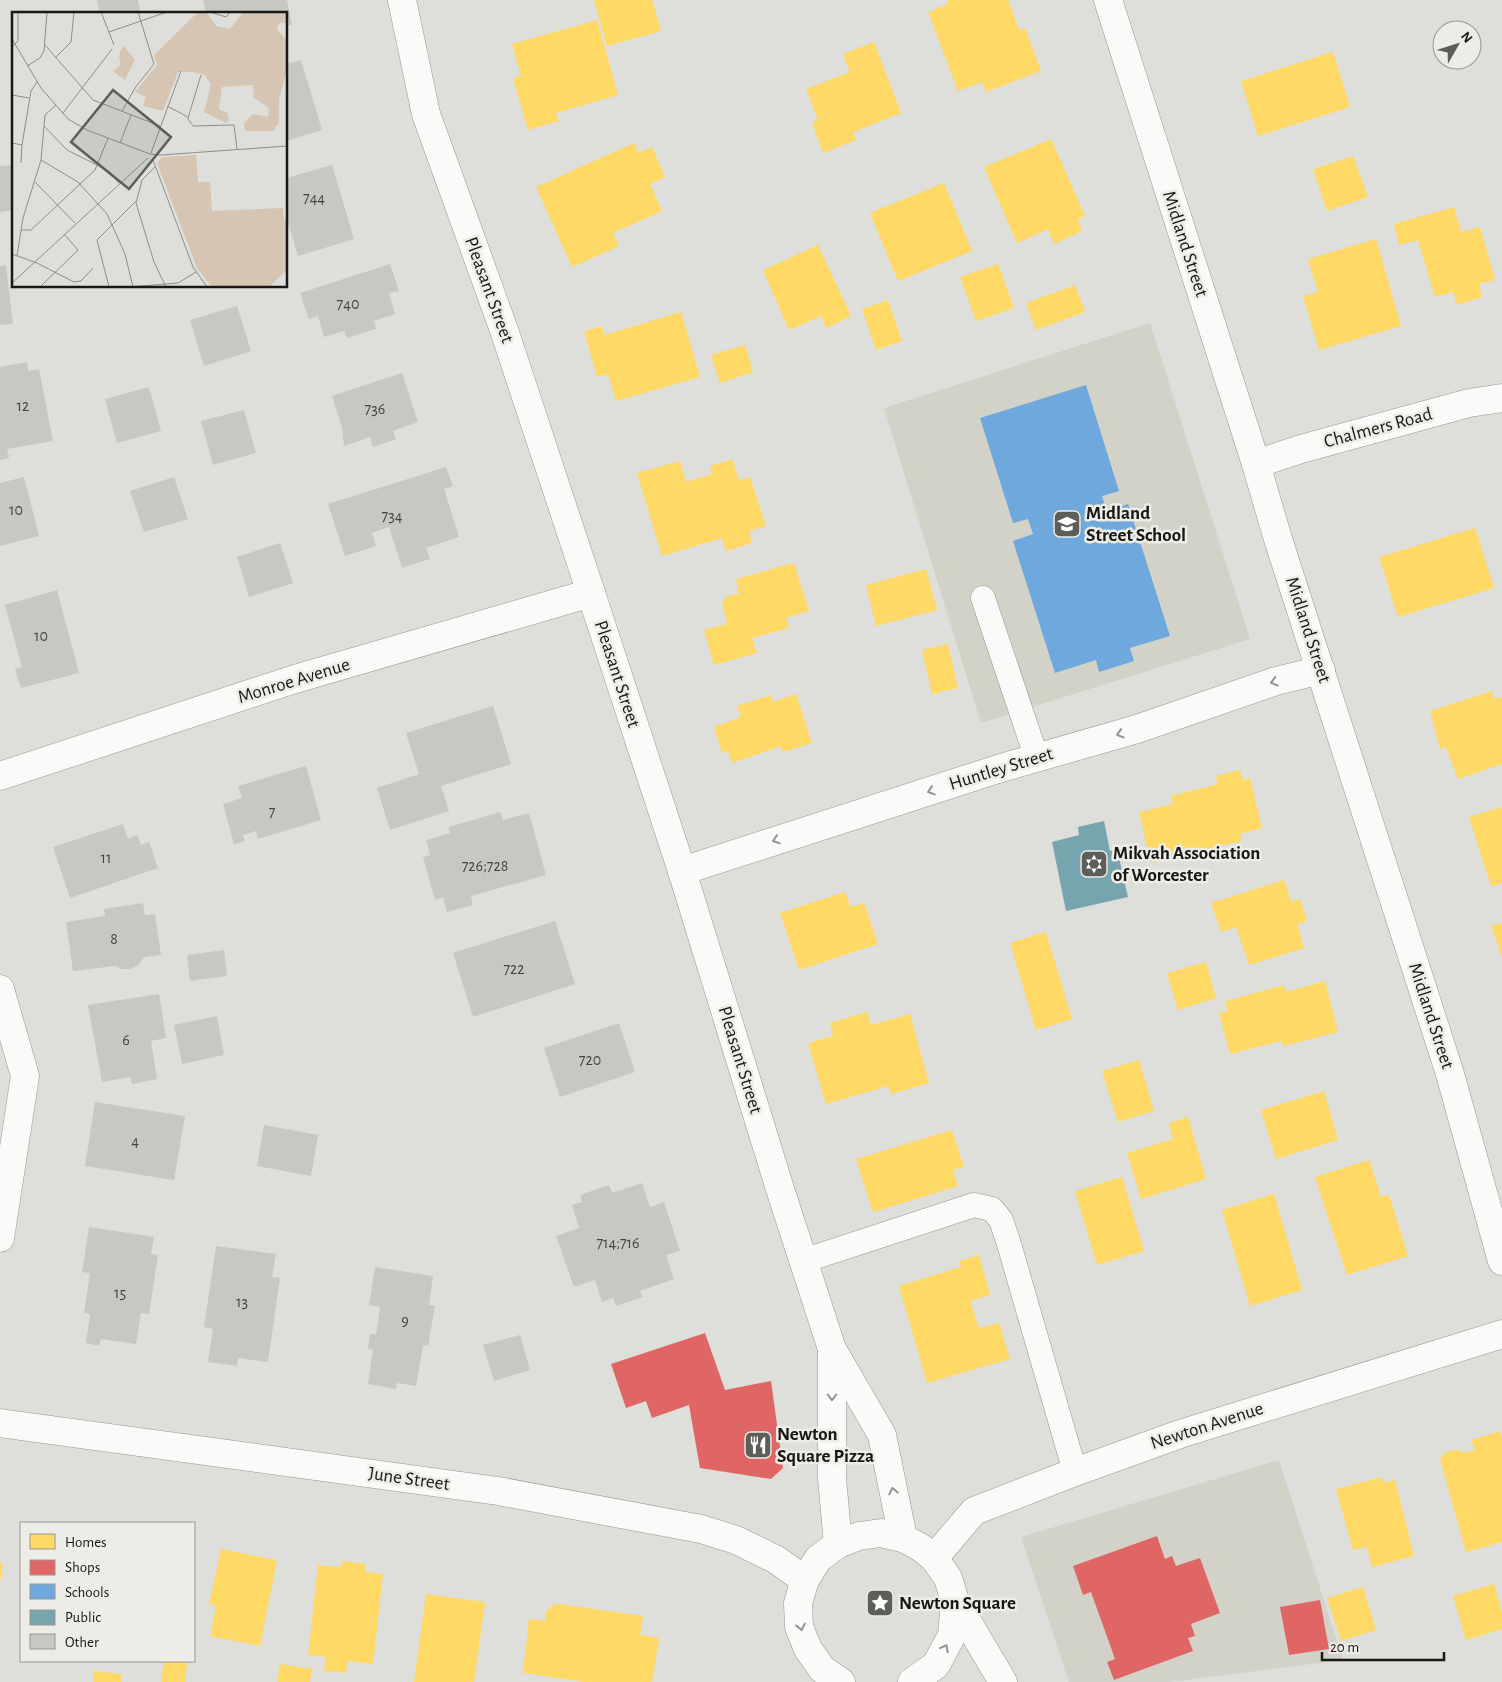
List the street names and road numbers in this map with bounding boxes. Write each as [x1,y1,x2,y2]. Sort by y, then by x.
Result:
street label: Midland Street [1159,189,1211,299]
street label: Pleasant Street [461,234,517,346]
street label: Chalmers Road [1322,404,1434,452]
street label: Midland Street [1282,575,1334,685]
street label: Pleasant Street [591,618,643,730]
street label: Monroe Avenue [236,655,352,707]
street label: Huntley Street [947,744,1055,794]
street label: Midland Street [1405,961,1457,1071]
street label: Pleasant Street [715,1004,765,1116]
street label: Newton Avenue [1148,1399,1266,1453]
street label: June Street [367,1464,451,1494]

